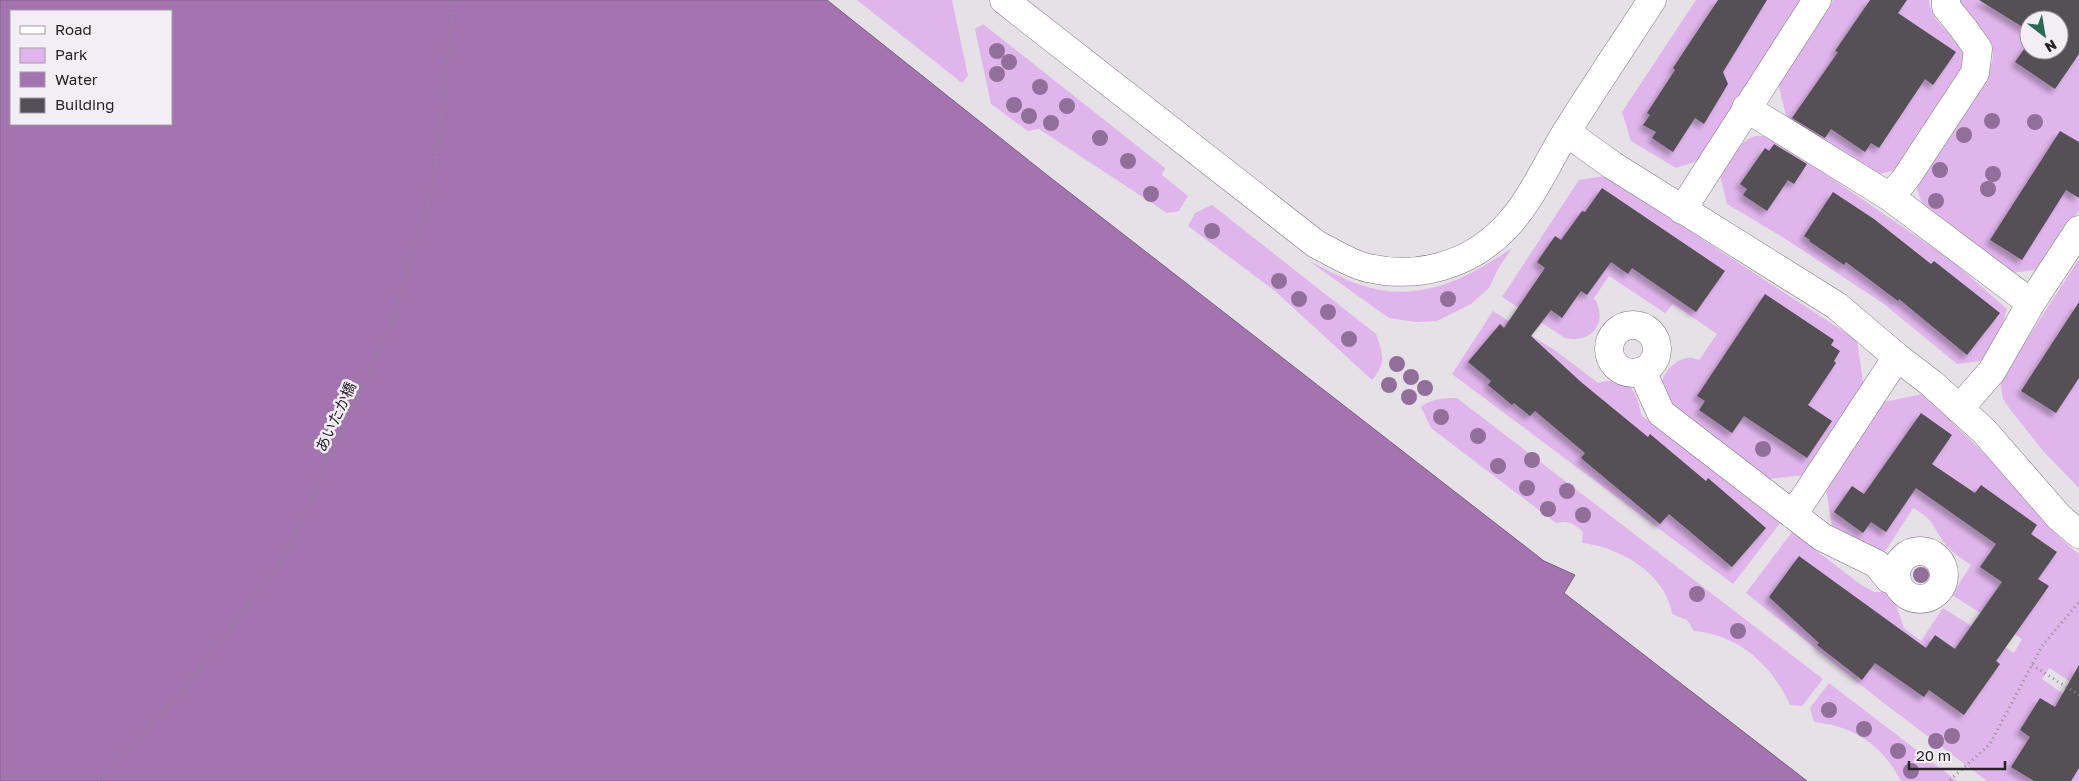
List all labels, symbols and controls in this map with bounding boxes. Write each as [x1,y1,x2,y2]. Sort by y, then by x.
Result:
legend [10,10,172,125]
north arrow [2019,10,2069,60]
text: Road [55,20,92,38]
text: N [2042,37,2060,57]
text: Park [55,45,88,63]
text: Water [55,70,98,88]
text: Building [55,95,115,113]
street label: あいたか橋 [311,379,359,454]
scale bar [1909,738,2005,770]
text: 20 m [1916,746,1951,764]

